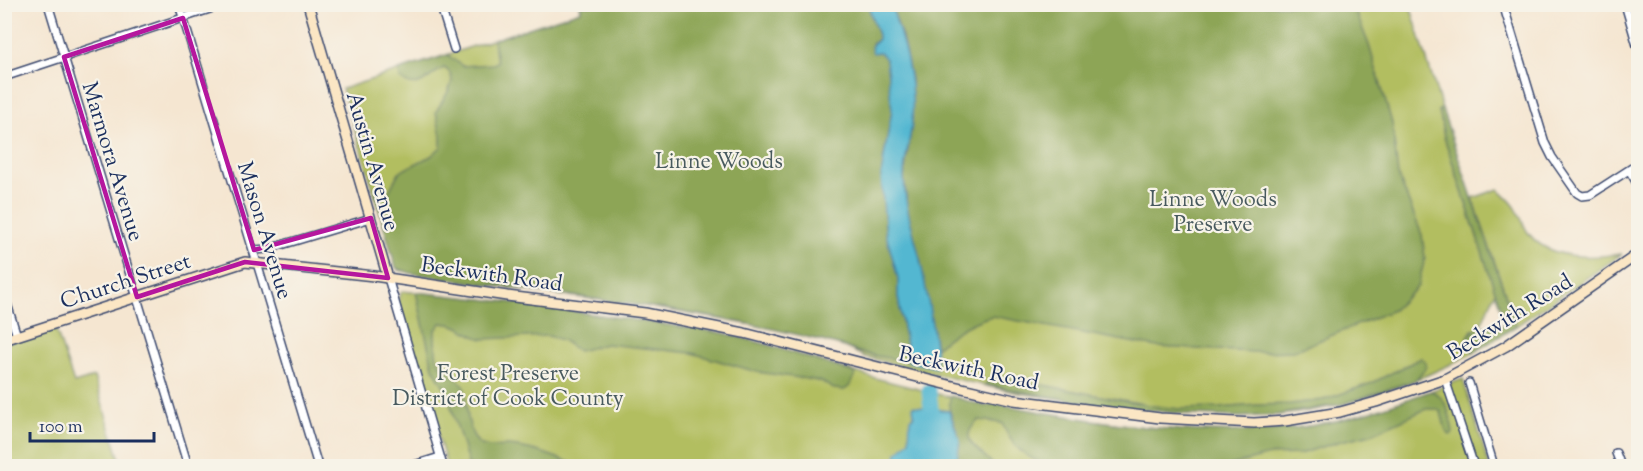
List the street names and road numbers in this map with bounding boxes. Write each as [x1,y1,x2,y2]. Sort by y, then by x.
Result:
street label: Marmora Avenue [72,78,151,245]
street label: Austin Avenue [336,88,406,235]
street label: Mason Avenue [227,158,299,304]
street label: Church Street [56,247,196,319]
street label: Beckwith Road [419,250,564,302]
street label: Beckwith Road [1442,267,1580,370]
street label: Beckwith Road [895,339,1041,400]

